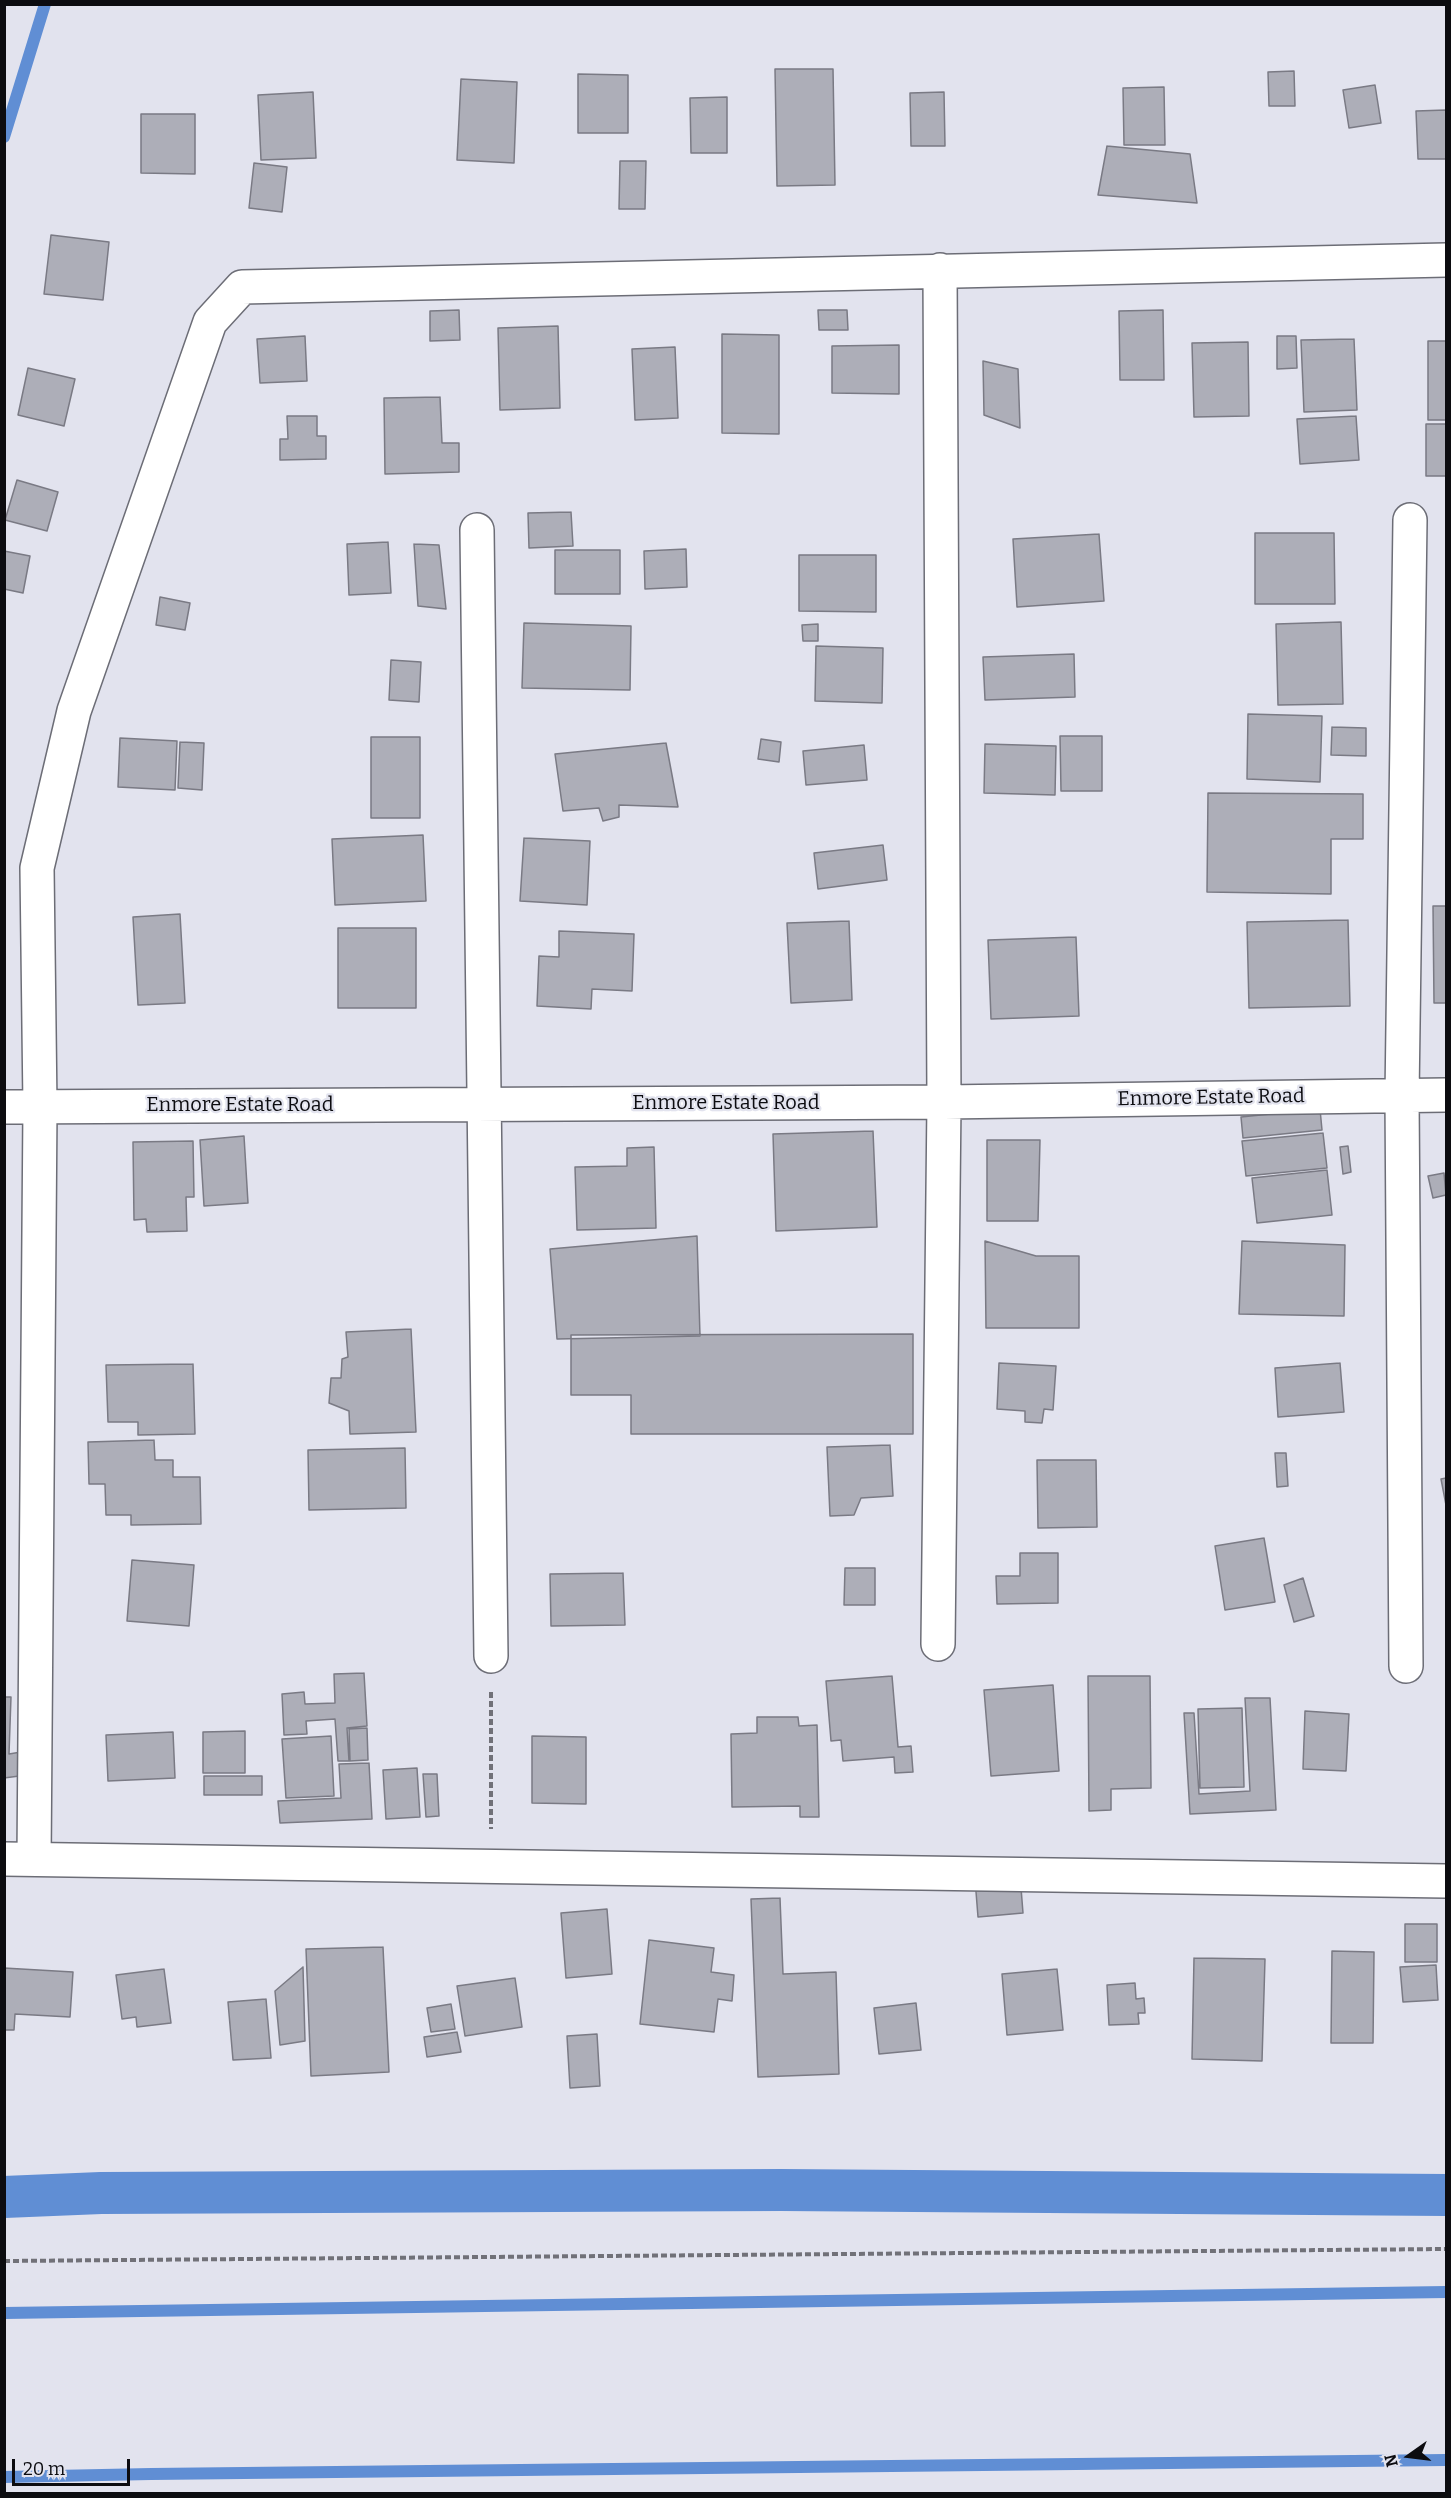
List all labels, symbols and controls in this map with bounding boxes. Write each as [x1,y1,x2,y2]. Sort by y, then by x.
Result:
street label: Enmore Estate Road [1117,1084,1305,1112]
street label: Enmore Estate Road [632,1091,820,1115]
street label: Enmore Estate Road [146,1093,334,1117]
north arrow [1379,2426,1439,2486]
scale bar [15,2447,134,2485]
text: N [1380,2452,1402,2469]
text: 20 m [23,2458,65,2480]

